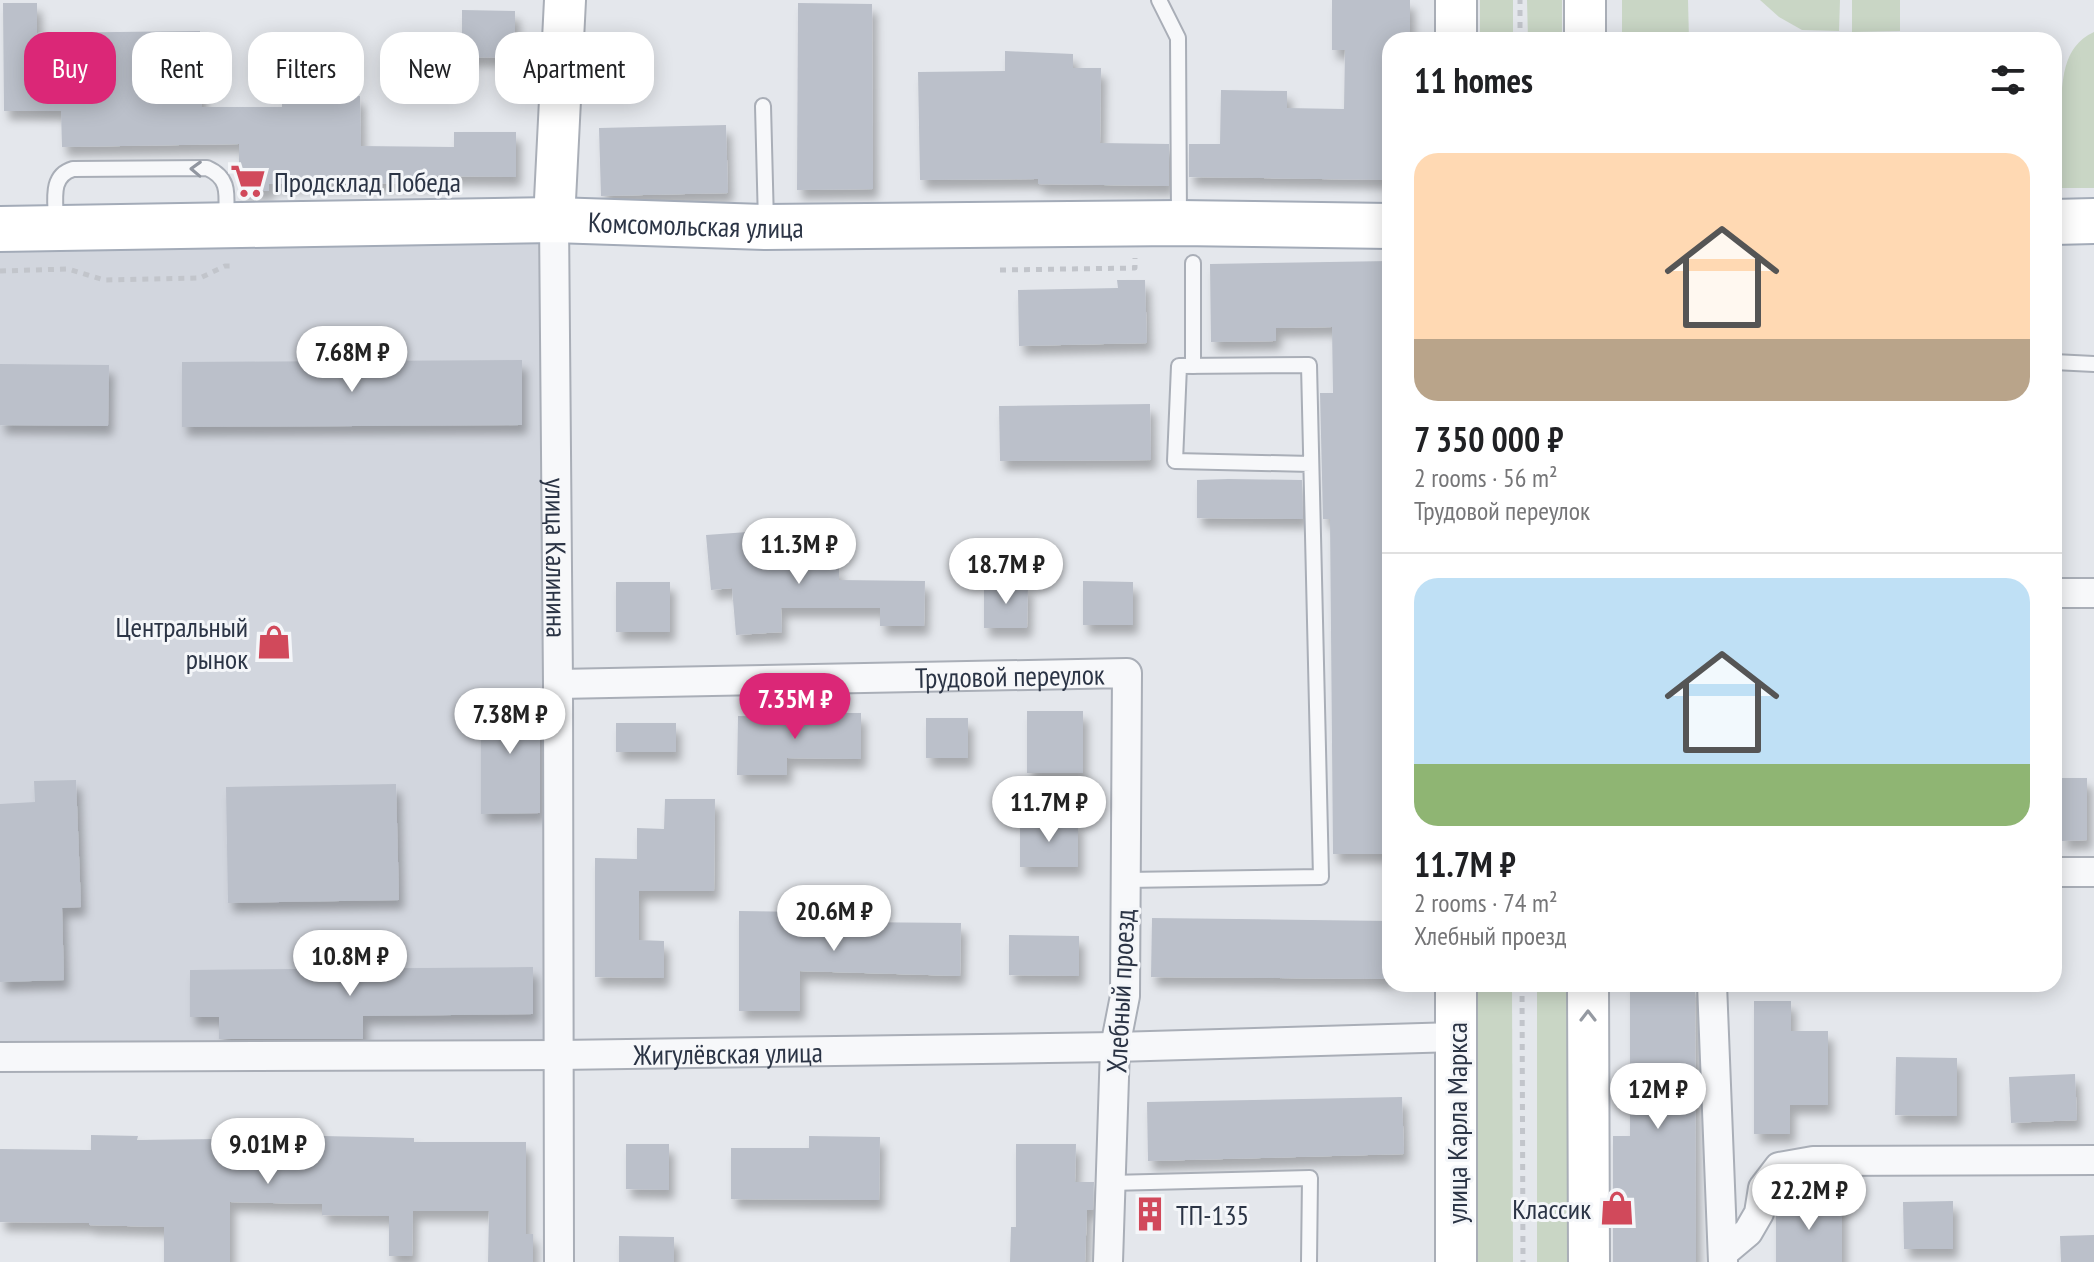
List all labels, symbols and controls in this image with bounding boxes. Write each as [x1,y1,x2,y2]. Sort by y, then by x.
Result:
chip: Buy [24,32,116,104]
chip: Rent [132,32,232,104]
chip: Filters [248,32,364,104]
chip: New [380,32,479,104]
chip: Apartment [495,32,654,104]
text: 11 homes [1414,58,1533,102]
icon: filters [1986,58,2030,102]
one-way arrow [189,160,202,177]
supermarket icon: Продсклад Победа [229,162,267,200]
place label: Продсклад Победа [274,163,461,200]
street label: Комсомольская улица [588,203,804,246]
icon: home [1650,205,1794,349]
pin: 7.68M ₽ [278,326,426,394]
text: 7.68M ₽ [314,335,390,368]
text: 7 350 000 ₽ [1414,417,1563,461]
text: 2 rooms · 56 m² [1414,461,1558,494]
street label: улица Калинина [538,478,576,638]
text: Трудовой переулок [1414,494,1590,527]
pin: 11.3M ₽ [725,518,873,586]
text: 11.3M ₽ [760,527,838,560]
pin: 18.7M ₽ [932,538,1080,606]
text: 18.7M ₽ [967,547,1045,580]
place label: Центральный рынок [116,608,248,677]
shop icon: Центральный рынок [255,623,293,661]
icon: home [1650,630,1794,774]
street label: Трудовой переулок [915,655,1105,696]
pin: 7.35M ₽ [721,673,869,741]
text: 7.35M ₽ [757,682,833,715]
pin: 7.38M ₽ [436,688,584,756]
text: 7.38M ₽ [472,697,548,730]
pin: 11.7M ₽ [975,776,1123,844]
text: 11.7M ₽ [1010,785,1088,818]
text: 11.7M ₽ [1414,842,1516,886]
pin: 20.6M ₽ [760,885,908,953]
text: 2 rooms · 74 m² [1414,886,1558,919]
text: 20.6M ₽ [795,894,873,927]
street label: Хлебный проезд [1097,908,1143,1074]
text: Хлебный проезд [1414,919,1566,952]
pin: 10.8M ₽ [276,930,424,998]
text: 10.8M ₽ [311,939,389,972]
one-way arrow [1579,1009,1597,1022]
street label: улица Карла Маркса [1438,1022,1475,1224]
street label: Жигулёвская улица [632,1033,823,1072]
pin: 12M ₽ [1602,1063,1714,1131]
text: 12M ₽ [1628,1072,1688,1105]
pin: 9.01M ₽ [194,1118,342,1186]
text: 9.01M ₽ [229,1127,307,1160]
pin: 22.2M ₽ [1735,1164,1883,1232]
text: 22.2M ₽ [1770,1173,1848,1206]
shop icon: Классик [1598,1189,1636,1227]
place label: Классик [1512,1190,1591,1227]
building icon: ТП-135 [1131,1195,1169,1233]
place label: ТП-135 [1176,1196,1249,1233]

